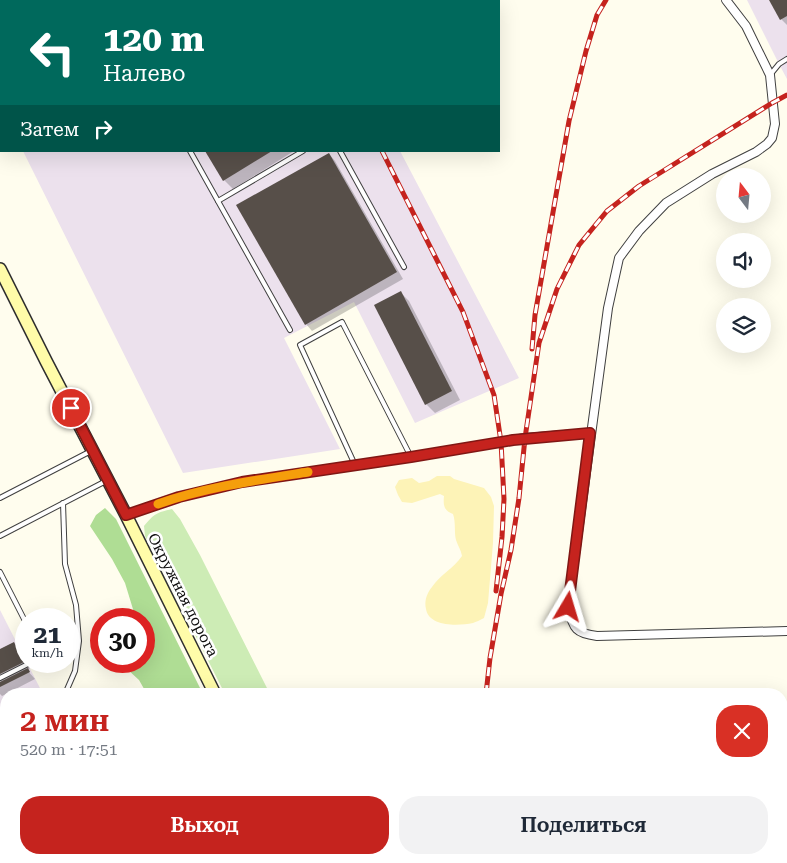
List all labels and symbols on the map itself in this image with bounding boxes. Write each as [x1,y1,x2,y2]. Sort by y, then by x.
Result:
north arrow [716,168,771,222]
pin [50,387,92,429]
street label: Окружная дорога [144,530,222,660]
position arrow [541,580,593,632]
speed limit sign: 30 [90,608,155,673]

